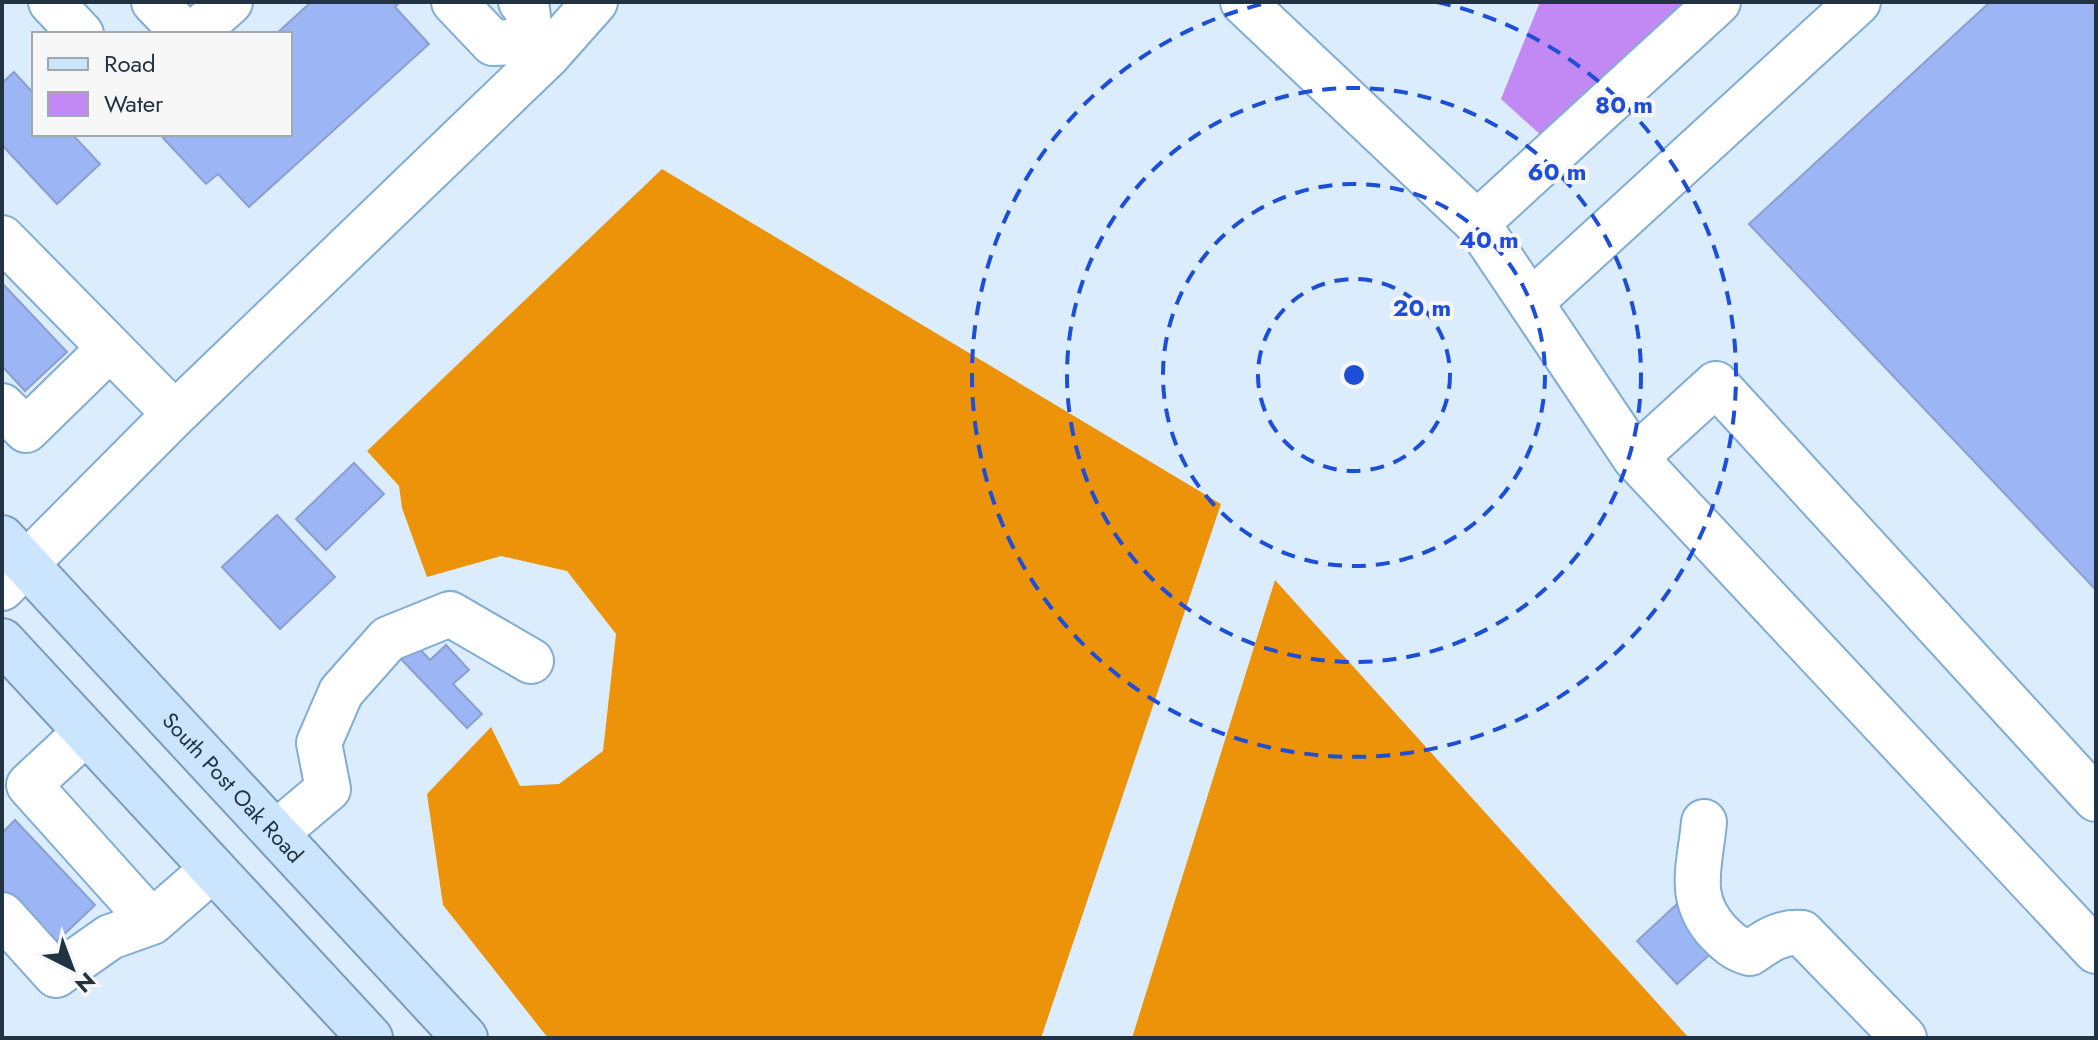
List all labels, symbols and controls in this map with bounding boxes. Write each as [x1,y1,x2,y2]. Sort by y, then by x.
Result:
legend [32,32,292,136]
text: Road [104,46,156,81]
text: Water [104,86,164,121]
text: 80 m [1595,87,1653,122]
text: 60 m [1528,154,1586,189]
text: 40 m [1459,222,1519,257]
text: 20 m [1393,290,1451,325]
centre of rings [1340,361,1368,389]
street label: South Post Oak Road [155,705,311,870]
north arrow [32,928,112,1008]
text: N [68,965,103,1001]

